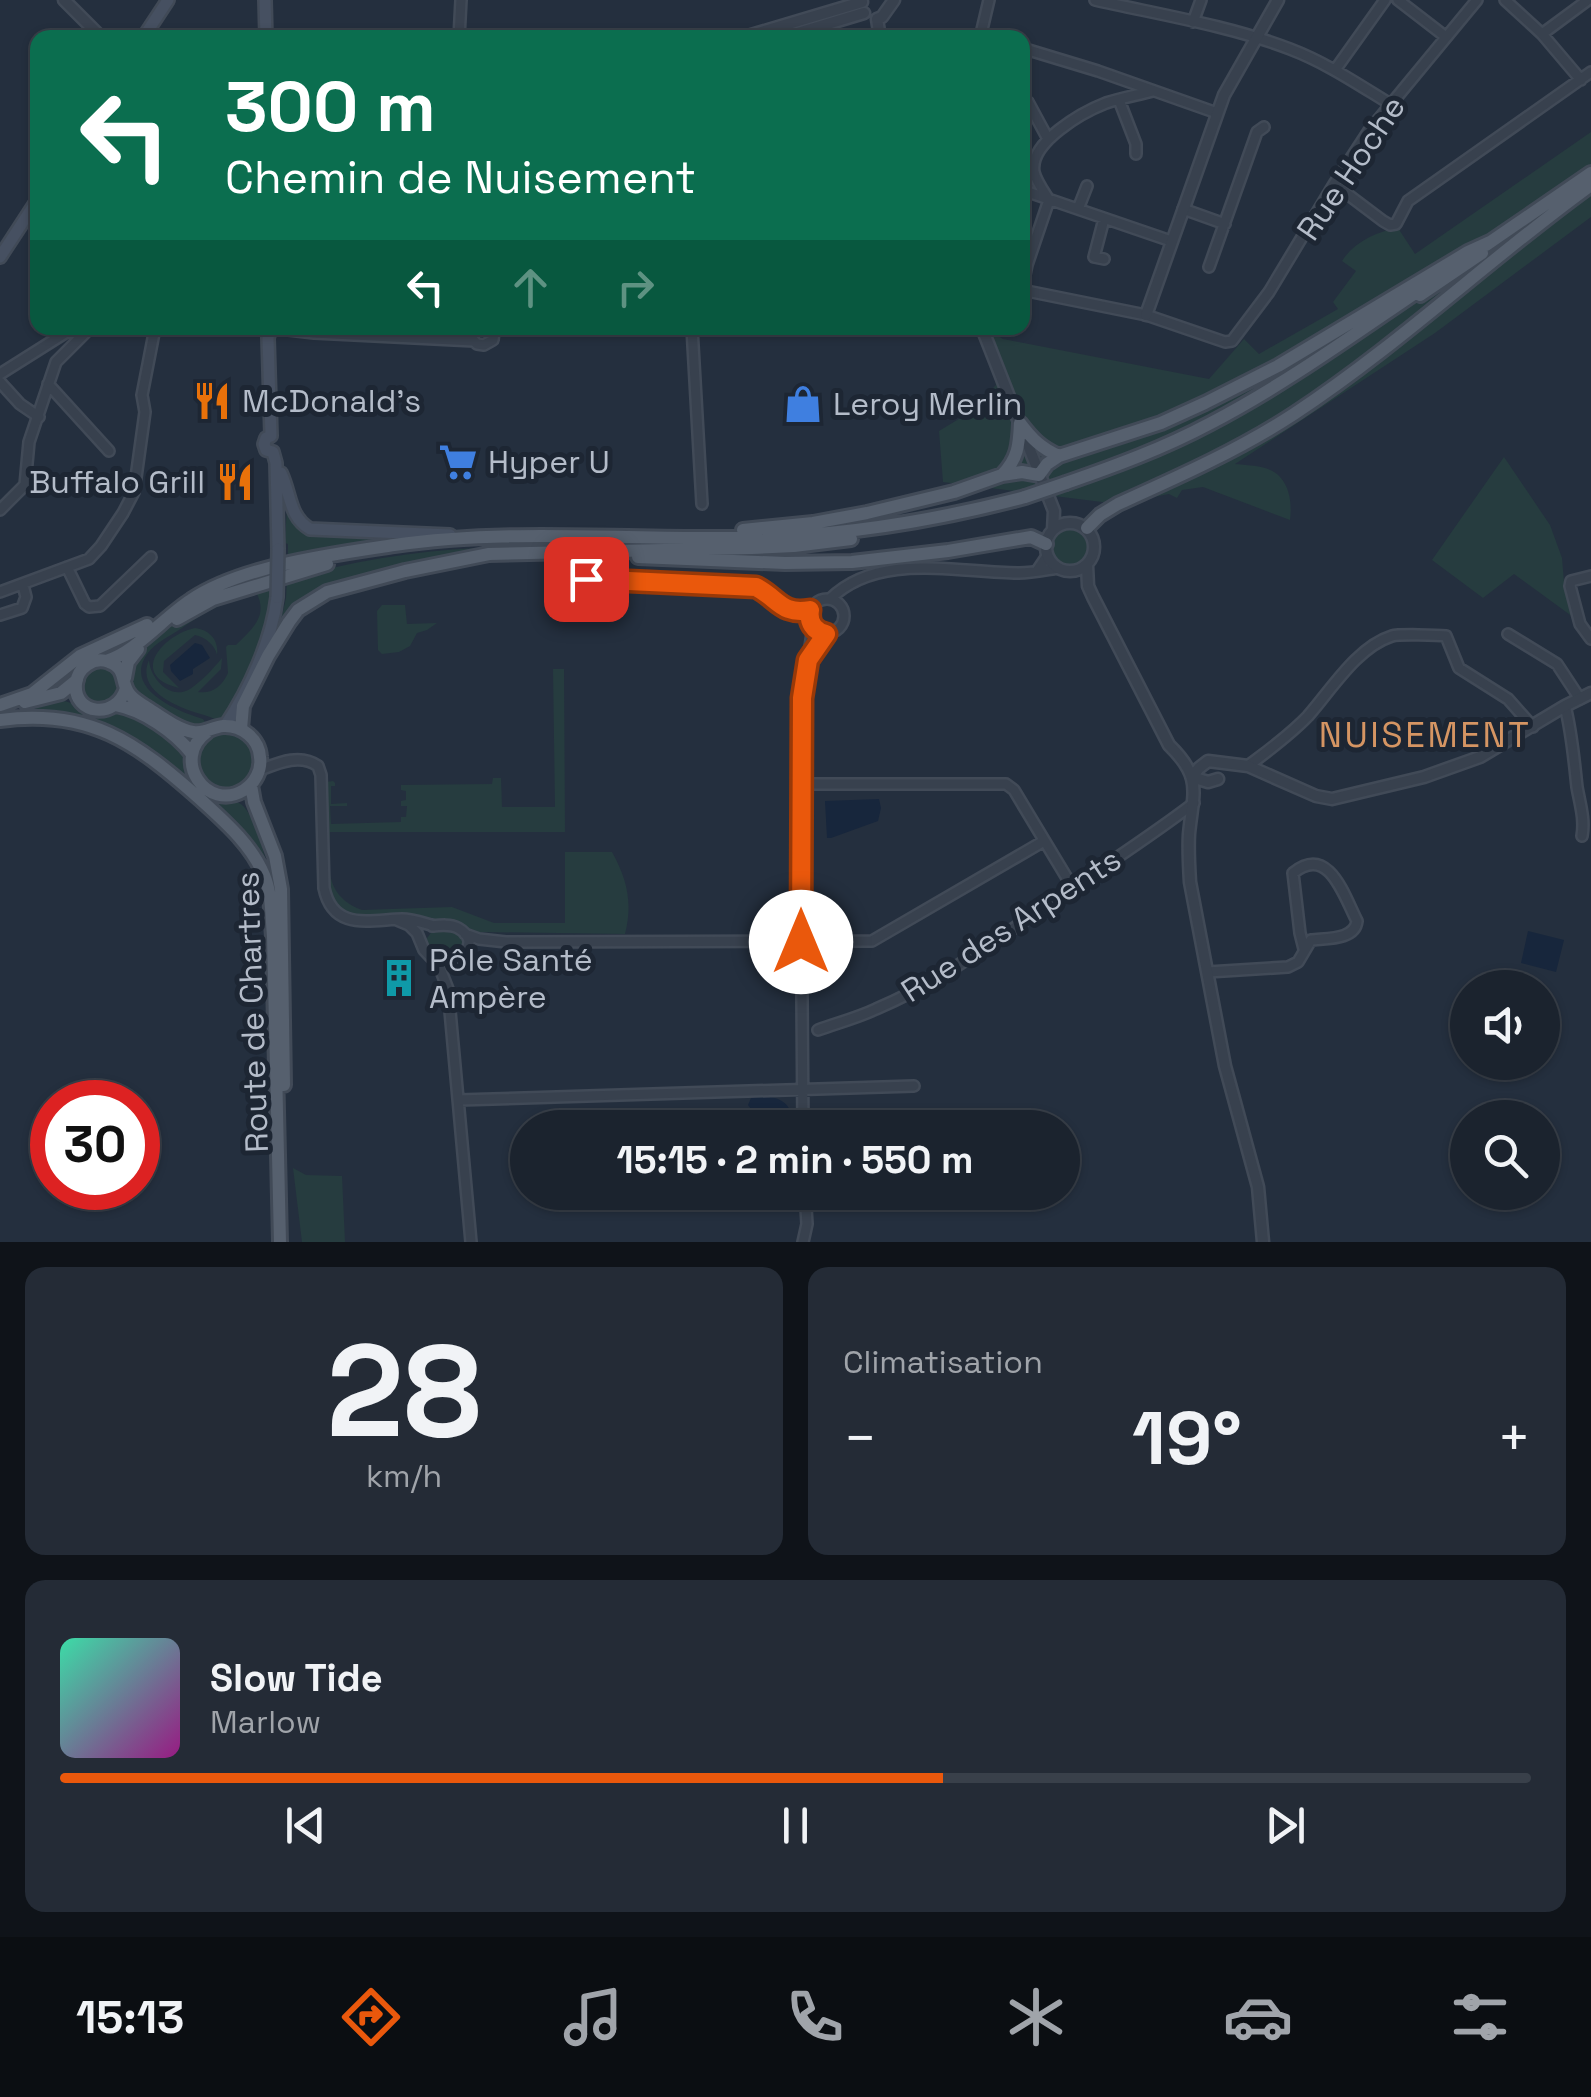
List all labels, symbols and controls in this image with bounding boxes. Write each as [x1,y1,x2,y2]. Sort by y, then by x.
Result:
text: 300 m [225,62,436,151]
icon: left [60,70,190,200]
street label: Rue Hoche [1288,88,1414,248]
text: Chemin de Nuisement [225,149,696,206]
icon: left [398,260,453,315]
icon: ahead [503,260,558,315]
icon: right [608,260,663,315]
restaurant icon: McDonald's [191,380,233,422]
place label: McDonald's [242,381,421,421]
shop icon: Leroy Merlin [782,383,824,425]
place label: Leroy Merlin [833,384,1022,424]
supermarket icon: Hyper U [437,441,479,483]
place label: Hyper U [488,442,610,482]
restaurant icon: Buffalo Grill [214,461,256,503]
place label: Buffalo Grill [29,462,205,502]
pin [544,537,629,622]
icon: arrive [559,552,614,607]
district label: NUISEMENT [1319,713,1531,757]
street label: Rue des Arpents [894,839,1128,1011]
street label: Route de Chartres [227,871,277,1153]
position arrow [749,890,853,994]
place label: Pôle Santé Ampère [429,940,593,1017]
building icon: Pôle Santé Ampère [378,957,420,999]
map controls [1450,970,1560,1210]
button: sound [1450,970,1560,1080]
speed limit sign: 30 [30,1080,160,1210]
button: search [1450,1100,1560,1210]
text: 15:15 · 2 min · 550 m [617,1136,973,1184]
text: 28 [326,1308,482,1474]
text: Climatisation [843,1342,1043,1382]
text: 19° [1132,1390,1242,1486]
text: − [843,1403,877,1473]
text: + [1497,1403,1531,1473]
text: km/h [366,1456,442,1496]
text: Slow Tide [210,1654,383,1702]
text: Marlow [210,1702,321,1742]
icon: previous [278,1798,333,1853]
icon: pause [768,1798,823,1853]
icon: next [1258,1798,1313,1853]
icon: directions [336,1982,406,2052]
icon: music [558,1982,628,2052]
icon: phone [780,1982,850,2052]
icon: climate [1001,1982,1071,2052]
icon: car [1223,1982,1293,2052]
icon: filters [1445,1982,1515,2052]
text: 15:13 [76,1989,184,2046]

